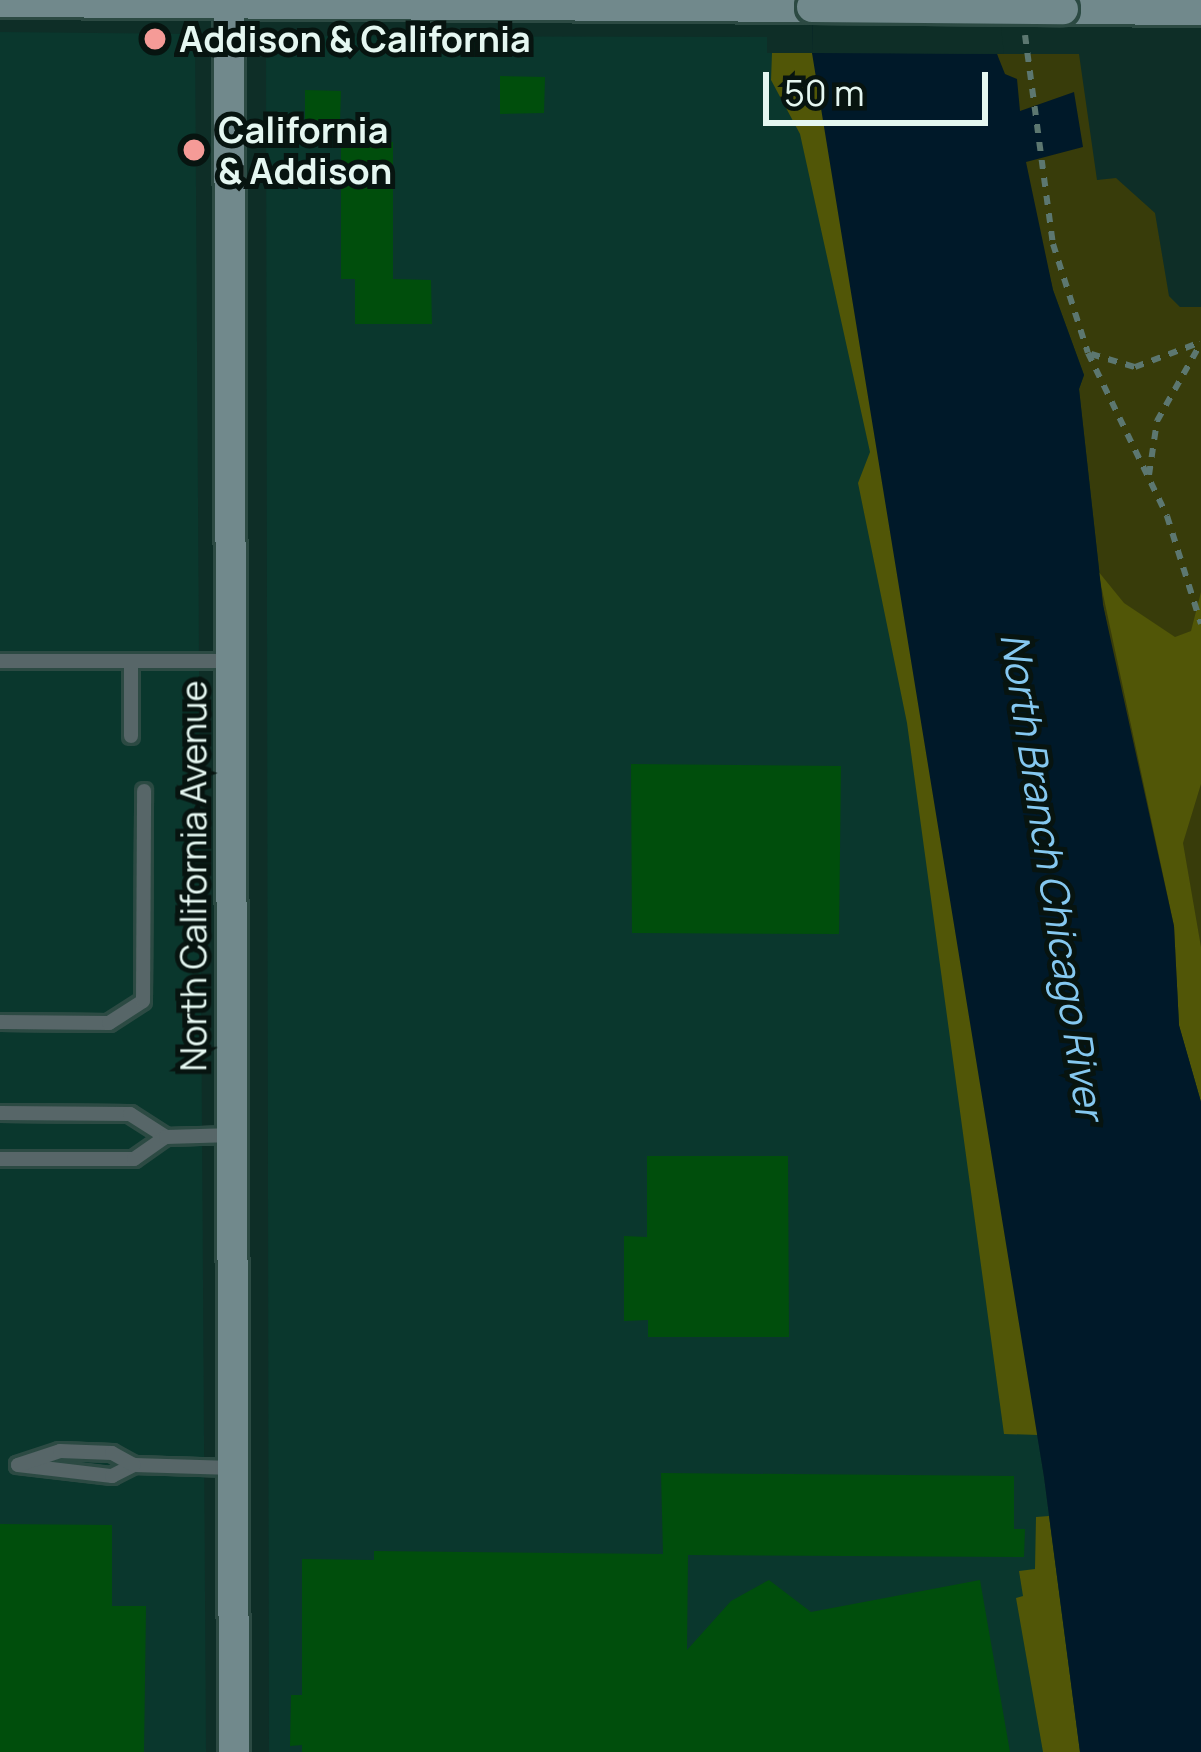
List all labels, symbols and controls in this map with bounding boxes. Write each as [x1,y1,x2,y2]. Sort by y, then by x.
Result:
place label: Addison & California [179,17,531,61]
marker: Addison & California [142,26,168,52]
scale bar [769,48,994,122]
text: 50 m [784,68,864,117]
place label: California & Addison [218,107,392,192]
marker: California & Addison [181,137,207,163]
water label: North Branch Chicago River [991,630,1115,1122]
street label: North California Avenue [171,680,215,1072]

